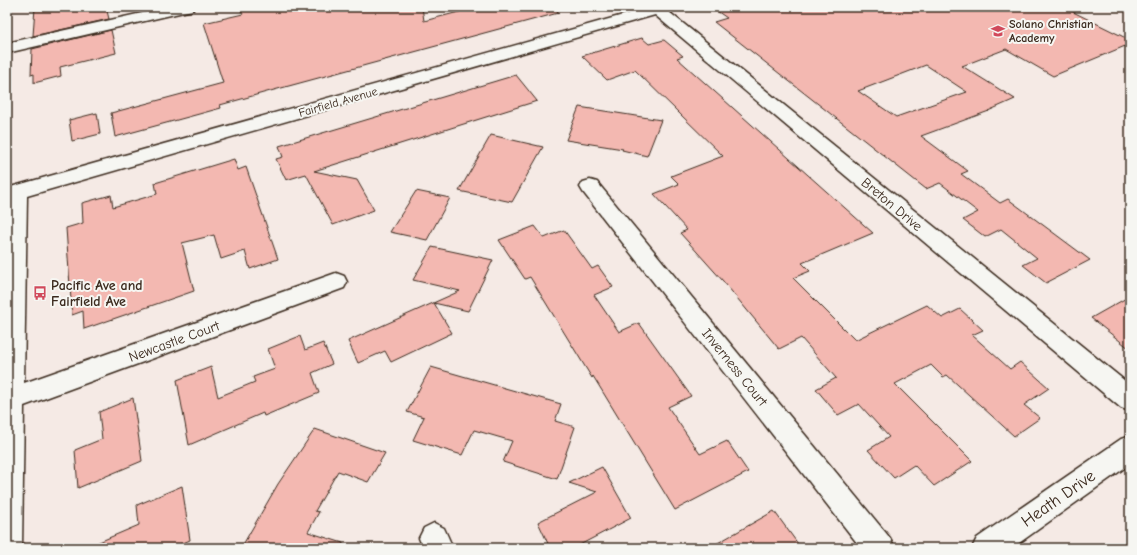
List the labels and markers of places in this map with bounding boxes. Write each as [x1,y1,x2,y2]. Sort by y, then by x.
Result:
place label: Solano Christian Academy [1009,17,1094,45]
school or university icon: Solano Christian Academy [990,23,1006,39]
place label: Pacific Ave and Fairfield Ave [51,277,143,310]
bus stop icon: Pacific Ave and Fairfield Ave [32,285,48,301]

